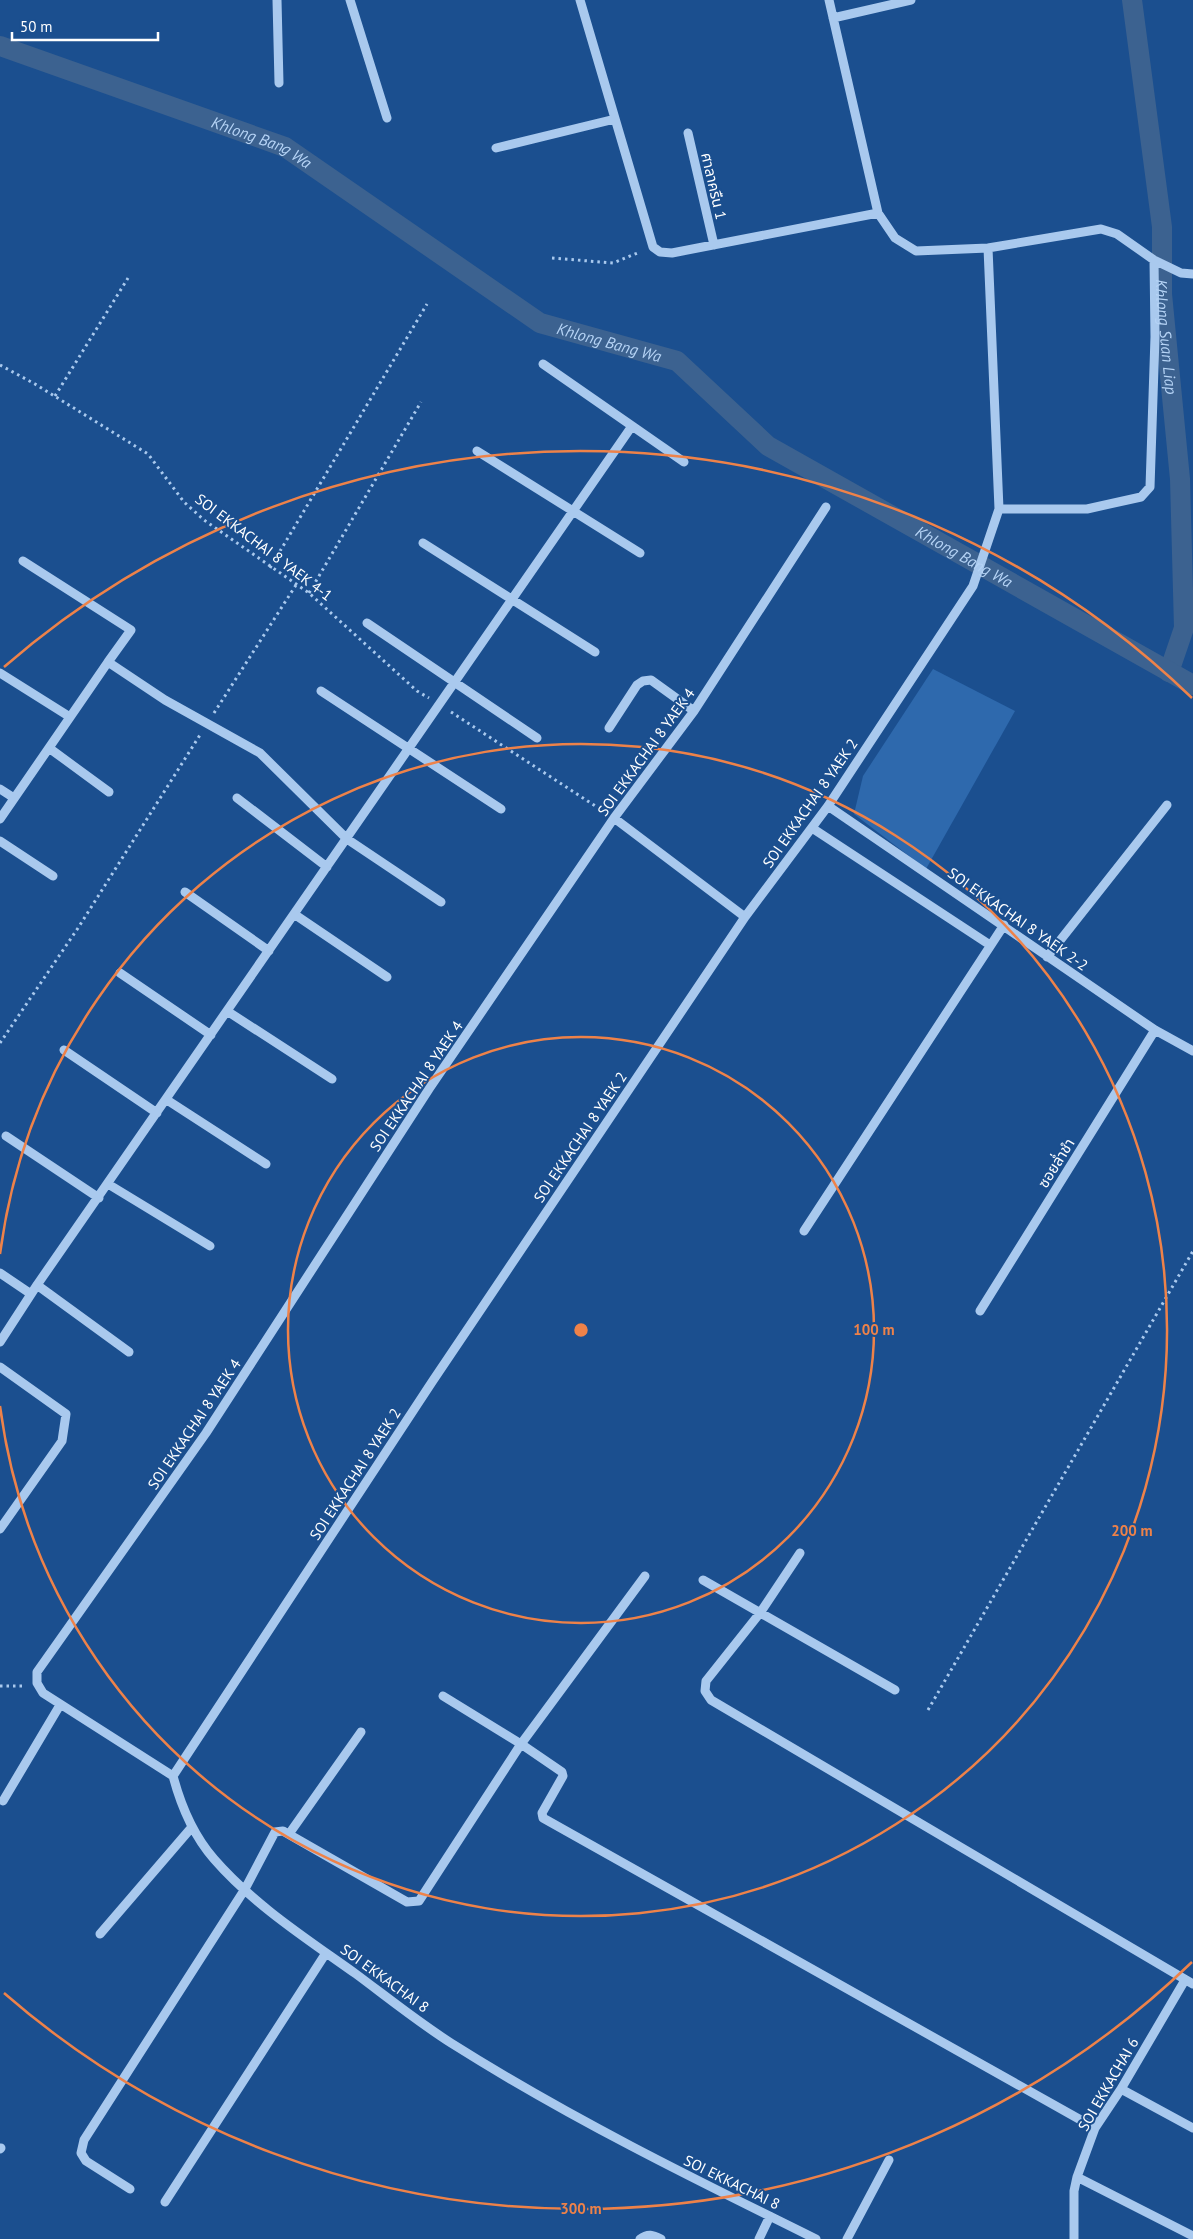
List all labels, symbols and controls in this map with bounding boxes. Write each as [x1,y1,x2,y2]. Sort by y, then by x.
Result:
scale bar [12,10,159,42]
text: 50 m [20,17,53,36]
water label: Khlong Bang Wa [209,112,316,173]
street label: ศาลาครืน 1 [697,151,731,221]
water label: Khlong Suan Liap [1152,279,1182,395]
water label: Khlong Bang Wa [555,318,664,366]
street label: SOI EKKACHAI 8 YAEK 4-1 [192,489,336,605]
water label: Khlong Bang Wa [912,521,1016,592]
street label: SOI EKKACHAI 8 YAEK 4 [593,684,699,820]
street label: SOI EKKACHAI 8 YAEK 2 [758,735,862,871]
street label: SOI EKKACHAI 8 YAEK 2-2 [944,863,1092,975]
street label: SOI EKKACHAI 8 YAEK 4 [365,1017,467,1155]
street label: SOI EKKACHAI 8 YAEK 2 [529,1068,631,1206]
street label: ซอยล่ำชำ [1033,1134,1079,1191]
text: 100 m [853,1320,895,1339]
centre of rings [572,1321,590,1339]
street label: SOI EKKACHAI 8 YAEK 4 [143,1355,245,1493]
street label: SOI EKKACHAI 8 YAEK 2 [305,1404,405,1544]
text: 200 m [1111,1521,1153,1540]
street label: SOI EKKACHAI 8 [337,1939,433,2017]
street label: SOI EKKACHAI 6 [1074,2034,1142,2134]
street label: SOI EKKACHAI 8 [681,2150,783,2214]
text: 300 m [560,2199,602,2218]

